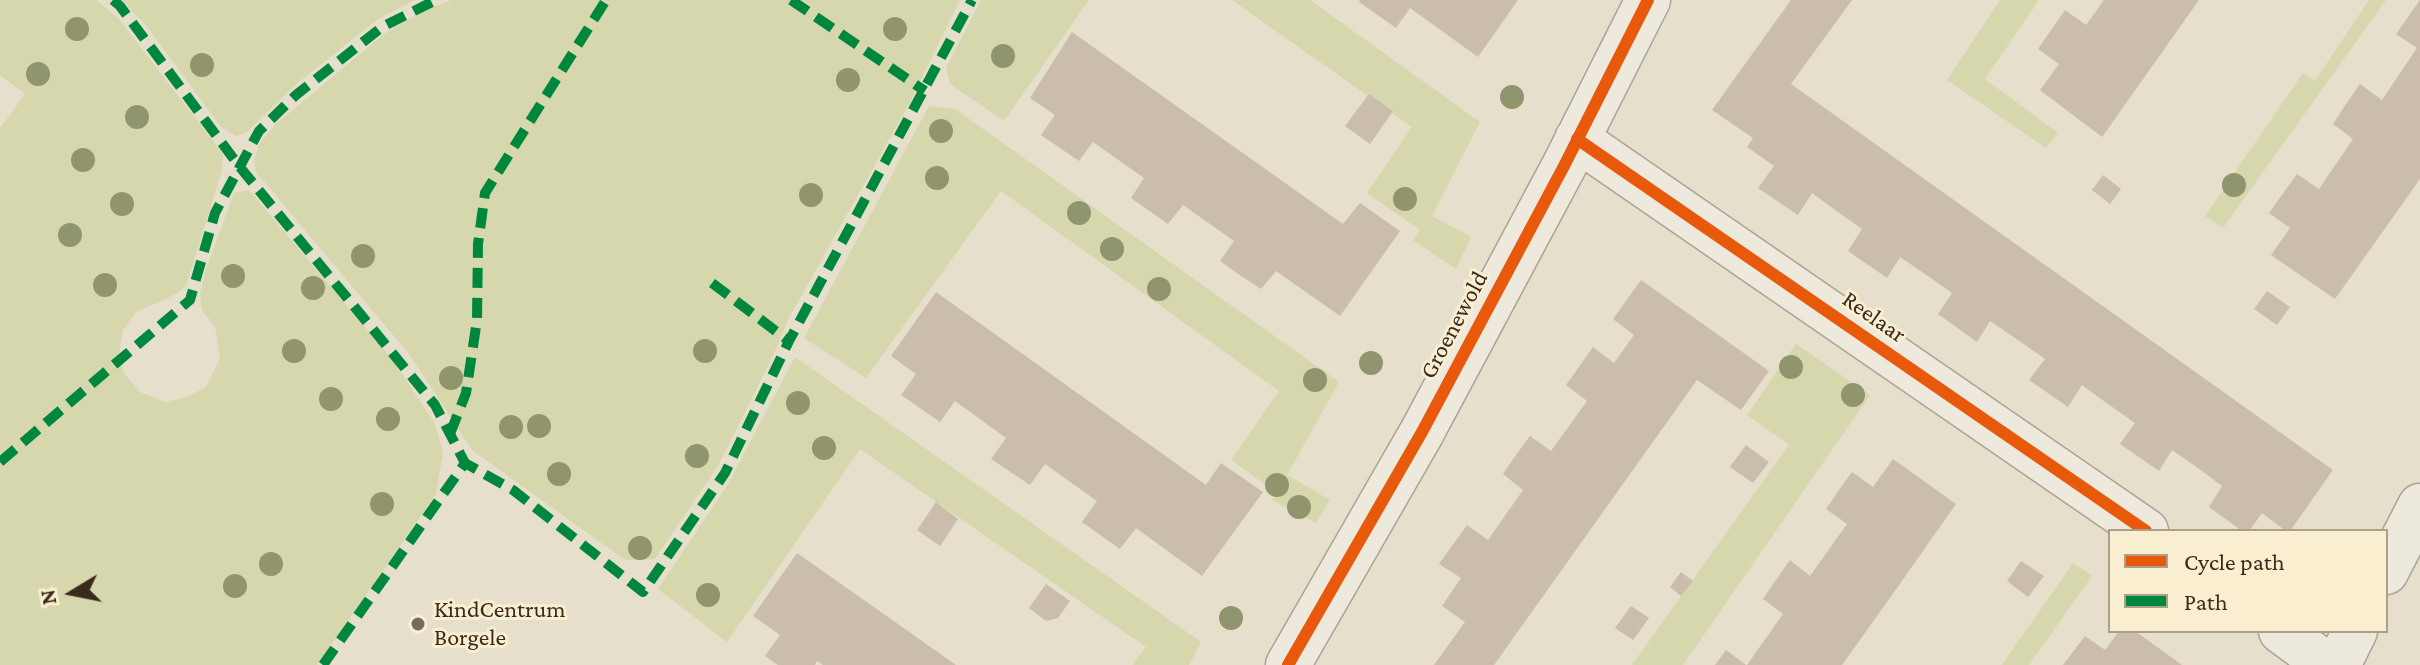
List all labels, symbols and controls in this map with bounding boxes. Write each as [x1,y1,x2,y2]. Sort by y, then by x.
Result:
street label: Groenewold [1414,266,1494,384]
street label: Reelaar [1837,285,1911,349]
legend [2108,529,2388,633]
text: Cycle path [2184,548,2285,575]
north arrow [32,553,112,633]
text: N [34,588,61,607]
text: Path [2184,588,2228,615]
place label: KindCentrum Borgele [434,596,566,652]
marker: KindCentrum Borgele [409,615,427,633]

